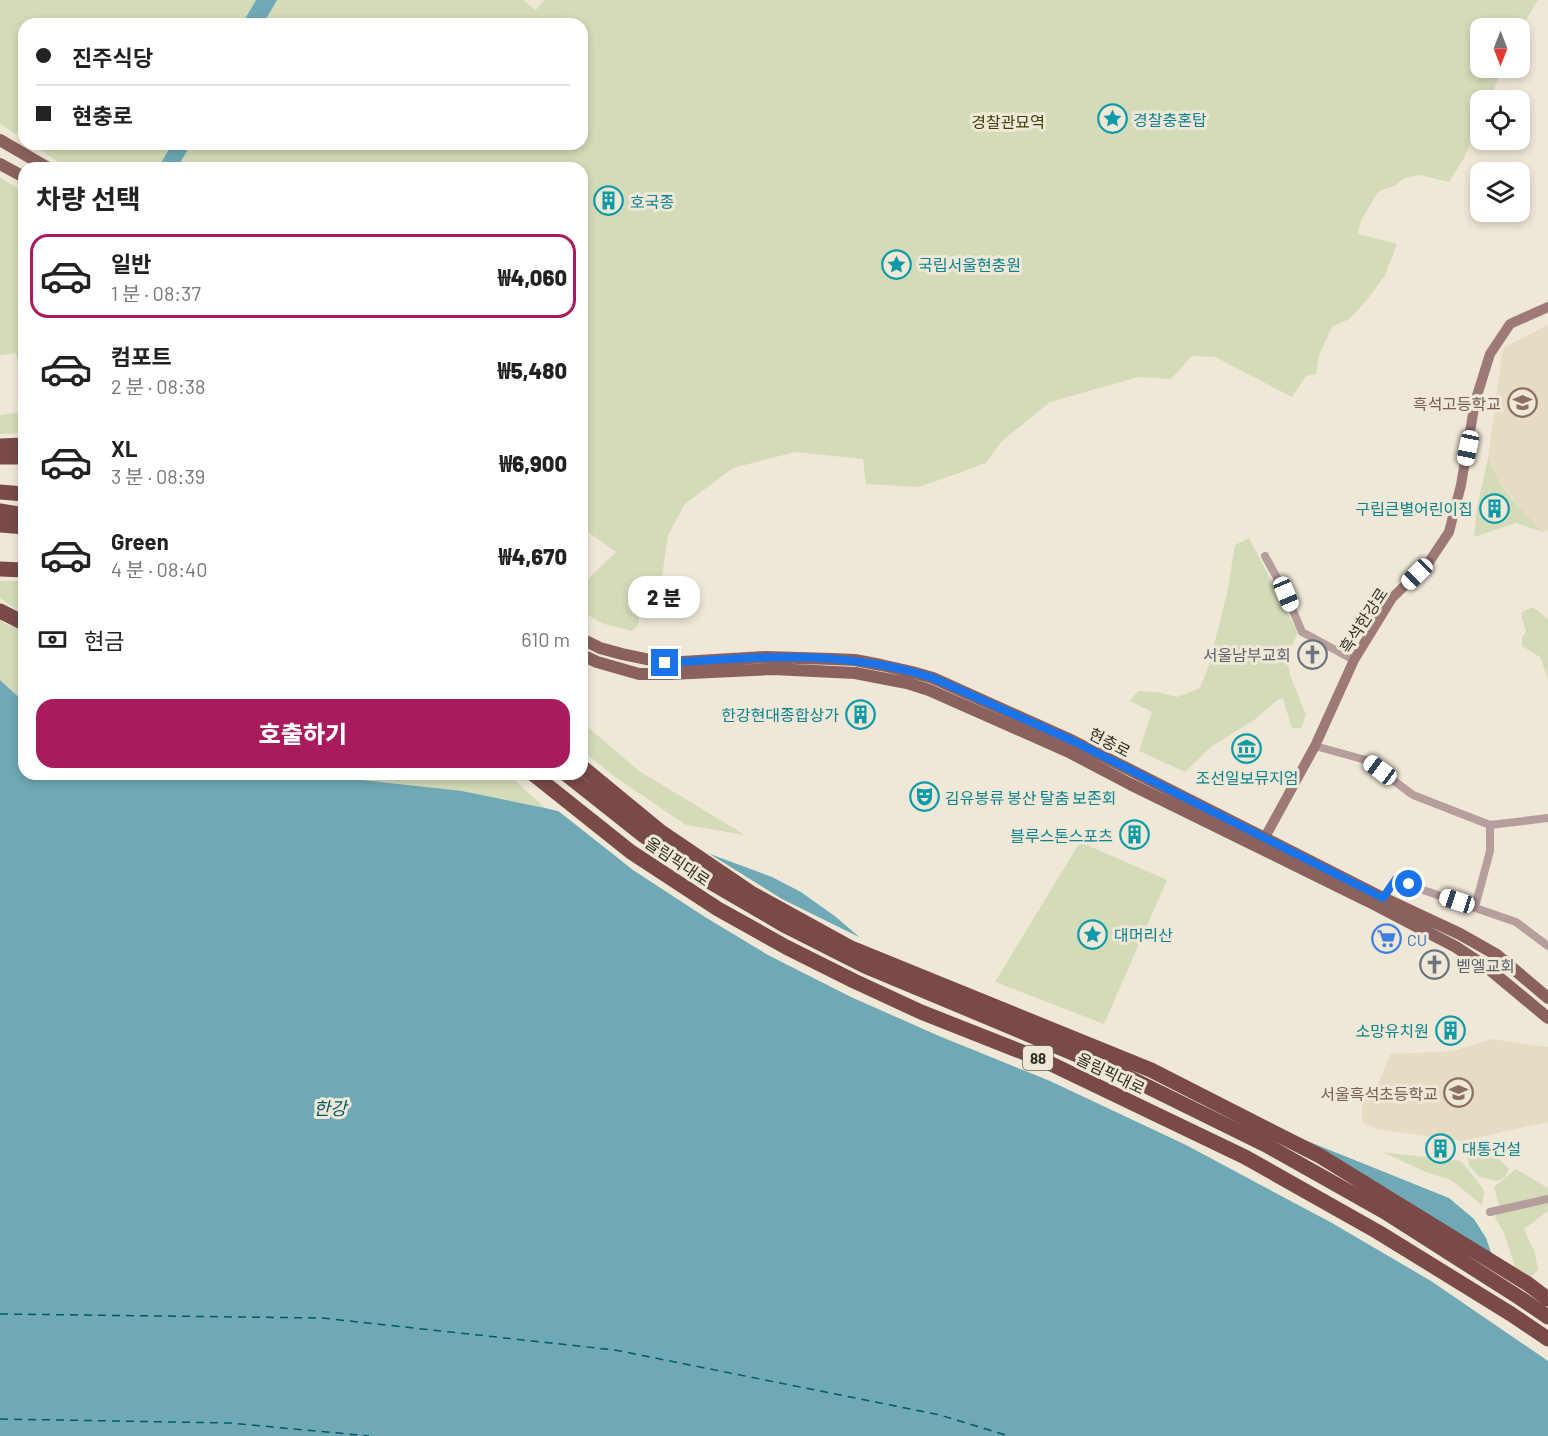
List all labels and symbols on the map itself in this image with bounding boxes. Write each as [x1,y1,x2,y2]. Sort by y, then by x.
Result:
north arrow [1470,18,1530,78]
place icon: 경찰충혼탑 [1096,103,1128,135]
place label: 경찰충혼탑 [1133,110,1207,129]
park label: 경찰관묘역 [971,112,1045,131]
building icon: 호국종 [593,185,625,217]
place label: 호국종 [630,192,674,211]
place icon: 국립서울현충원 [881,248,913,280]
place label: 국립서울현충원 [918,255,1021,274]
school or university icon: 흑석고등학교 [1506,387,1538,419]
place label: 흑석고등학교 [1413,394,1501,413]
car [1455,429,1481,467]
building icon: 구립큰별어린이집 [1478,492,1510,524]
place label: 구립큰별어린이집 [1355,499,1473,518]
car [1398,555,1436,593]
car [1271,574,1301,614]
callout: 2 분 [629,576,701,618]
street label: 흑석한강로 [1335,584,1391,656]
church icon: 서울남부교회 [1296,638,1328,670]
place label: 서울남부교회 [1203,645,1291,664]
route end [651,649,678,676]
building icon: 한강현대종합상가 [844,698,876,730]
place label: 한강현대종합상가 [721,705,839,724]
street label: 현충로 [1086,724,1134,761]
museum icon: 조선일보뮤지엄 [1231,733,1263,765]
car [1360,752,1400,788]
place label: 조선일보뮤지엄 [1195,768,1299,787]
theatre icon: 김유봉류 봉산 탈춤 보존회 [908,781,940,813]
place label: 김유봉류 봉산 탈춤 보존회 [945,788,1117,807]
building icon: 블루스톤스포츠 [1118,819,1150,851]
place label: 블루스톤스포츠 [1010,826,1113,845]
street label: 올림픽대로 [642,833,714,890]
route start [1395,870,1422,897]
car [1437,887,1477,915]
place icon: 대머리산 [1077,918,1109,950]
supermarket icon: CU [1370,923,1402,955]
place label: 대머리산 [1114,925,1173,944]
place label: CU [1407,930,1427,949]
church icon: 벧엘교회 [1419,949,1451,981]
place label: 벧엘교회 [1456,956,1515,975]
building icon: 소망유치원 [1434,1014,1466,1046]
place label: 소망유치원 [1355,1021,1429,1040]
road number: 88 [1023,1046,1053,1070]
street label: 올림픽대로 [1074,1048,1148,1098]
school or university icon: 서울흑석초등학교 [1443,1077,1475,1109]
place label: 서울흑석초등학교 [1320,1084,1438,1103]
water label: 한강 [313,1097,349,1119]
building icon: 대통건설 [1425,1132,1457,1164]
place label: 대통건설 [1462,1139,1521,1158]

